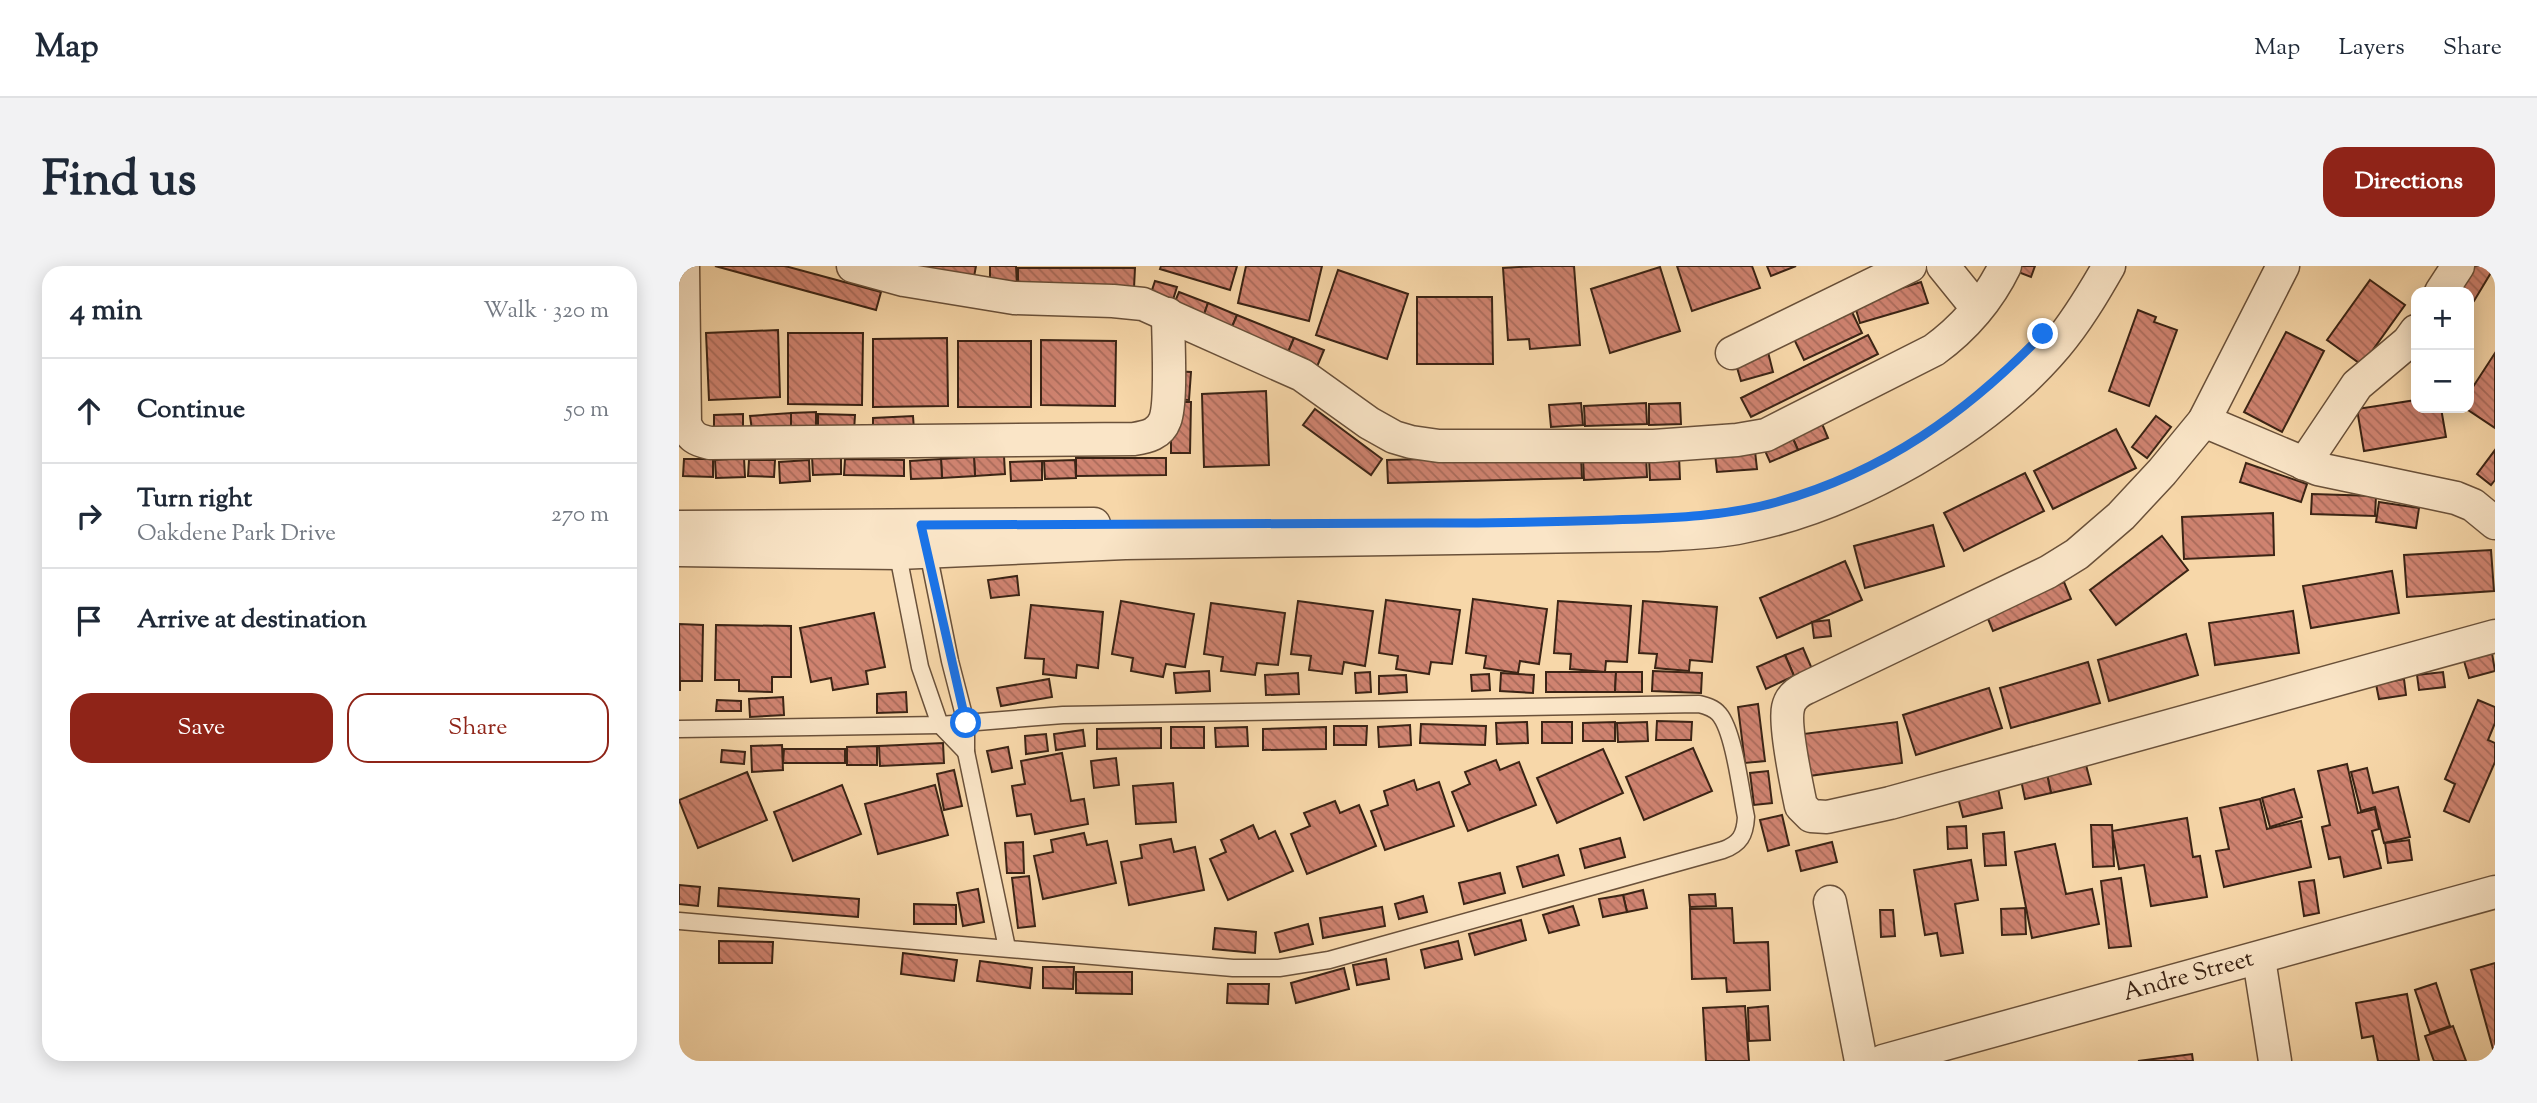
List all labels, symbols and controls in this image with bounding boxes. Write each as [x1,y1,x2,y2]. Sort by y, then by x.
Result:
text: Map [35,24,99,72]
text: Map [2254,31,2300,65]
text: Layers [2338,31,2405,65]
text: Share [2443,31,2502,65]
text: Find us [42,147,196,217]
button: Directions [2323,147,2495,217]
map controls [2411,287,2474,413]
button: + [2411,287,2474,350]
text: 4 min [70,290,143,333]
text: Walk · 320 m [483,295,609,328]
route end [2027,318,2058,349]
button: − [2411,350,2474,413]
icon: ahead [70,392,108,430]
text: Continue [137,392,245,429]
text: 50 m [565,394,609,427]
text: Turn right [137,481,252,518]
icon: right [70,497,108,535]
text: 270 m [551,499,609,532]
text: Oakdene Park Drive [137,518,336,551]
icon: arrive [70,602,108,640]
text: Arrive at destination [137,602,367,639]
button: Save [70,693,333,763]
button: Share [347,693,609,763]
route start [950,707,981,738]
street label: Andre Street [2119,942,2258,1011]

